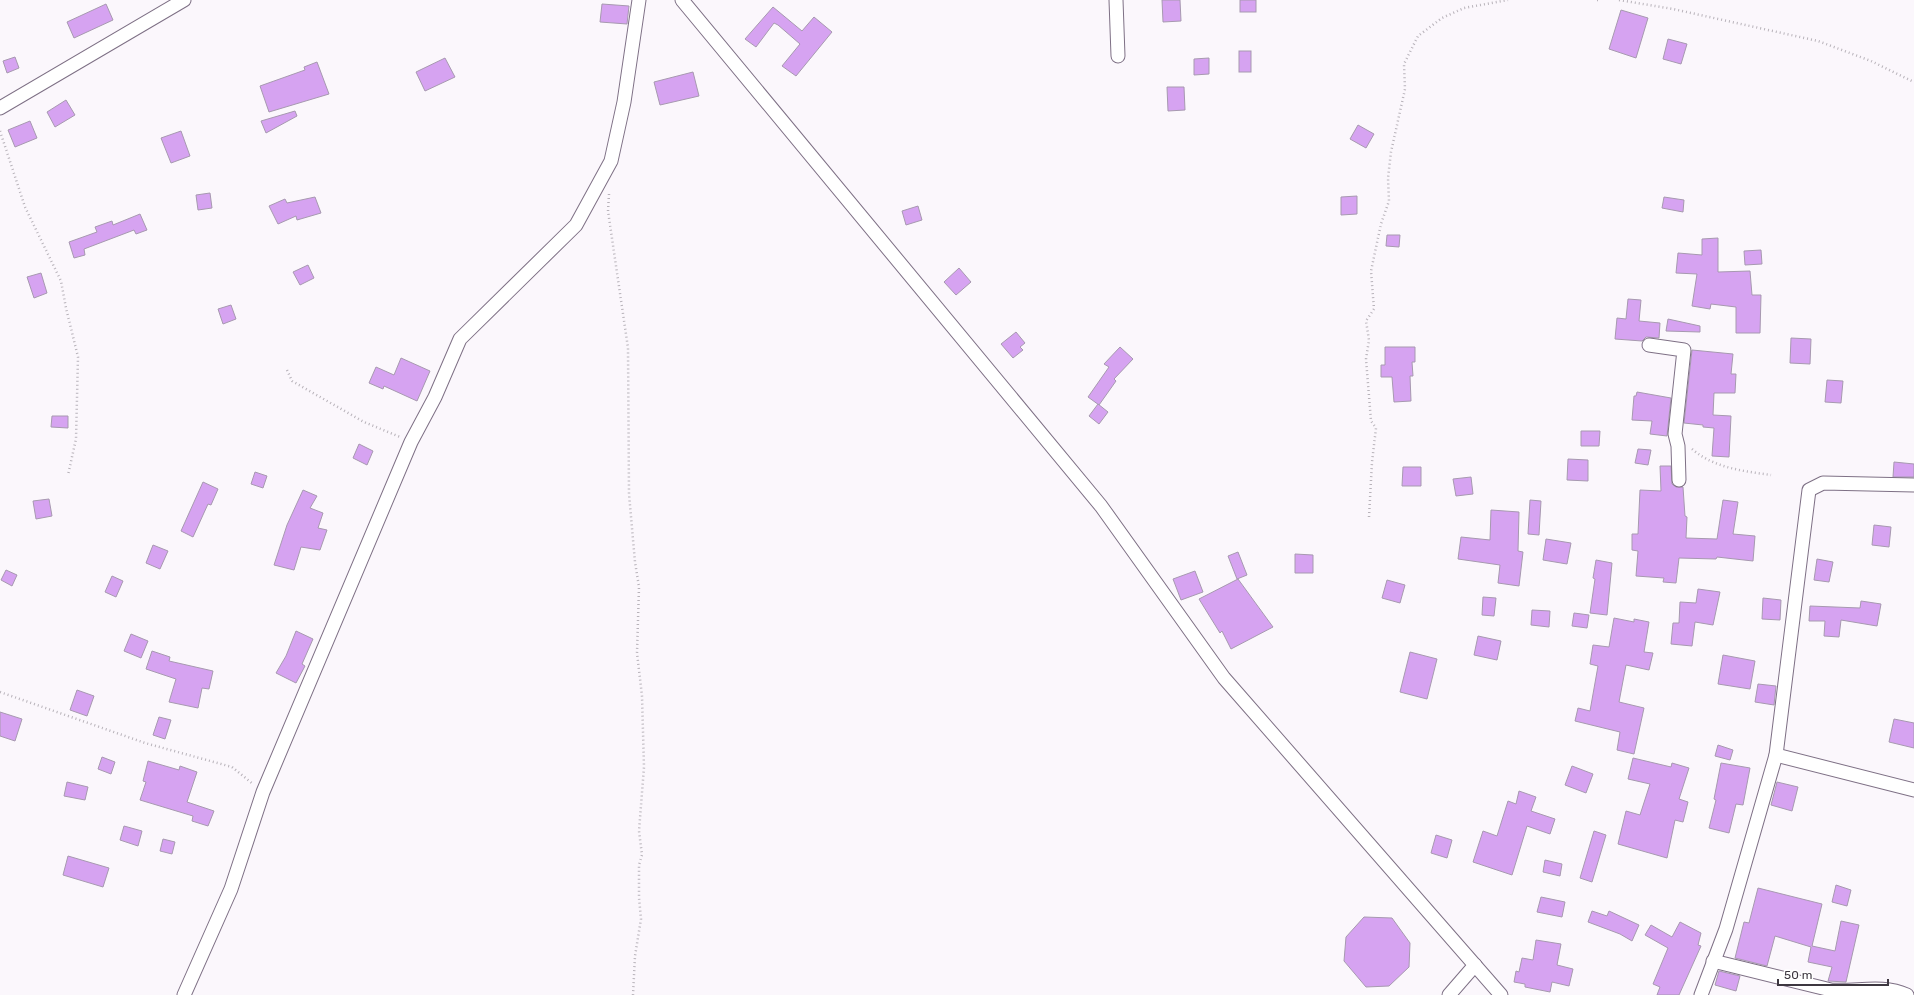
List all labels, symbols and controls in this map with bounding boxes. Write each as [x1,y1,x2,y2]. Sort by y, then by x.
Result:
scale bar [1778,961,1888,987]
text: 50 m [1784,968,1812,982]

